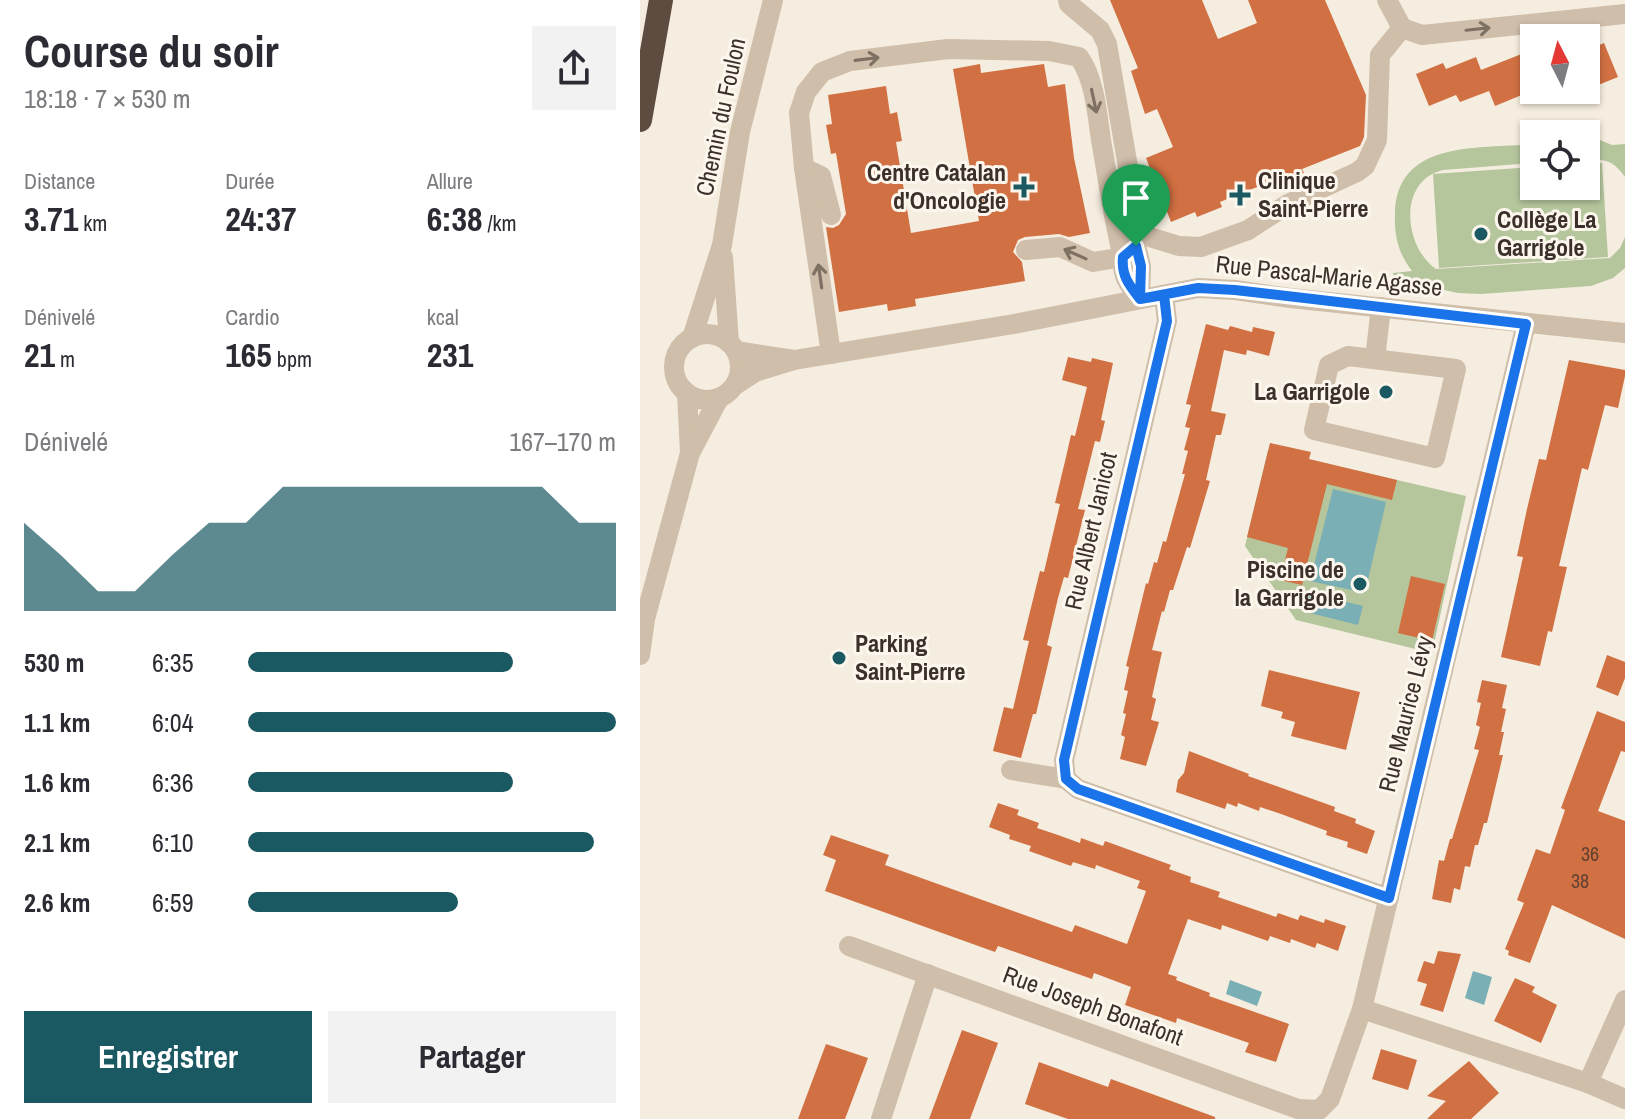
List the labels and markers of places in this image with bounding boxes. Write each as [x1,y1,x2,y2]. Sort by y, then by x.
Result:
place label: Centre Catalan d'Oncologie [867,156,1006,216]
pin [1102,164,1170,246]
place label: Clinique Saint-Pierre [1258,164,1369,224]
marker: Centre Catalan d'Oncologie [1013,176,1035,198]
marker: Clinique Saint-Pierre [1229,184,1251,206]
place label: Collège La Garrigole [1497,203,1597,263]
marker: Collège La Garrigole [1472,225,1490,243]
place label: La Garrigole [1254,375,1370,407]
marker: La Garrigole [1377,383,1395,401]
place label: Piscine de la Garrigole [1235,553,1344,613]
marker: Piscine de la Garrigole [1351,575,1369,593]
place label: Parking Saint-Pierre [855,627,966,687]
marker: Parking Saint-Pierre [830,649,848,667]

